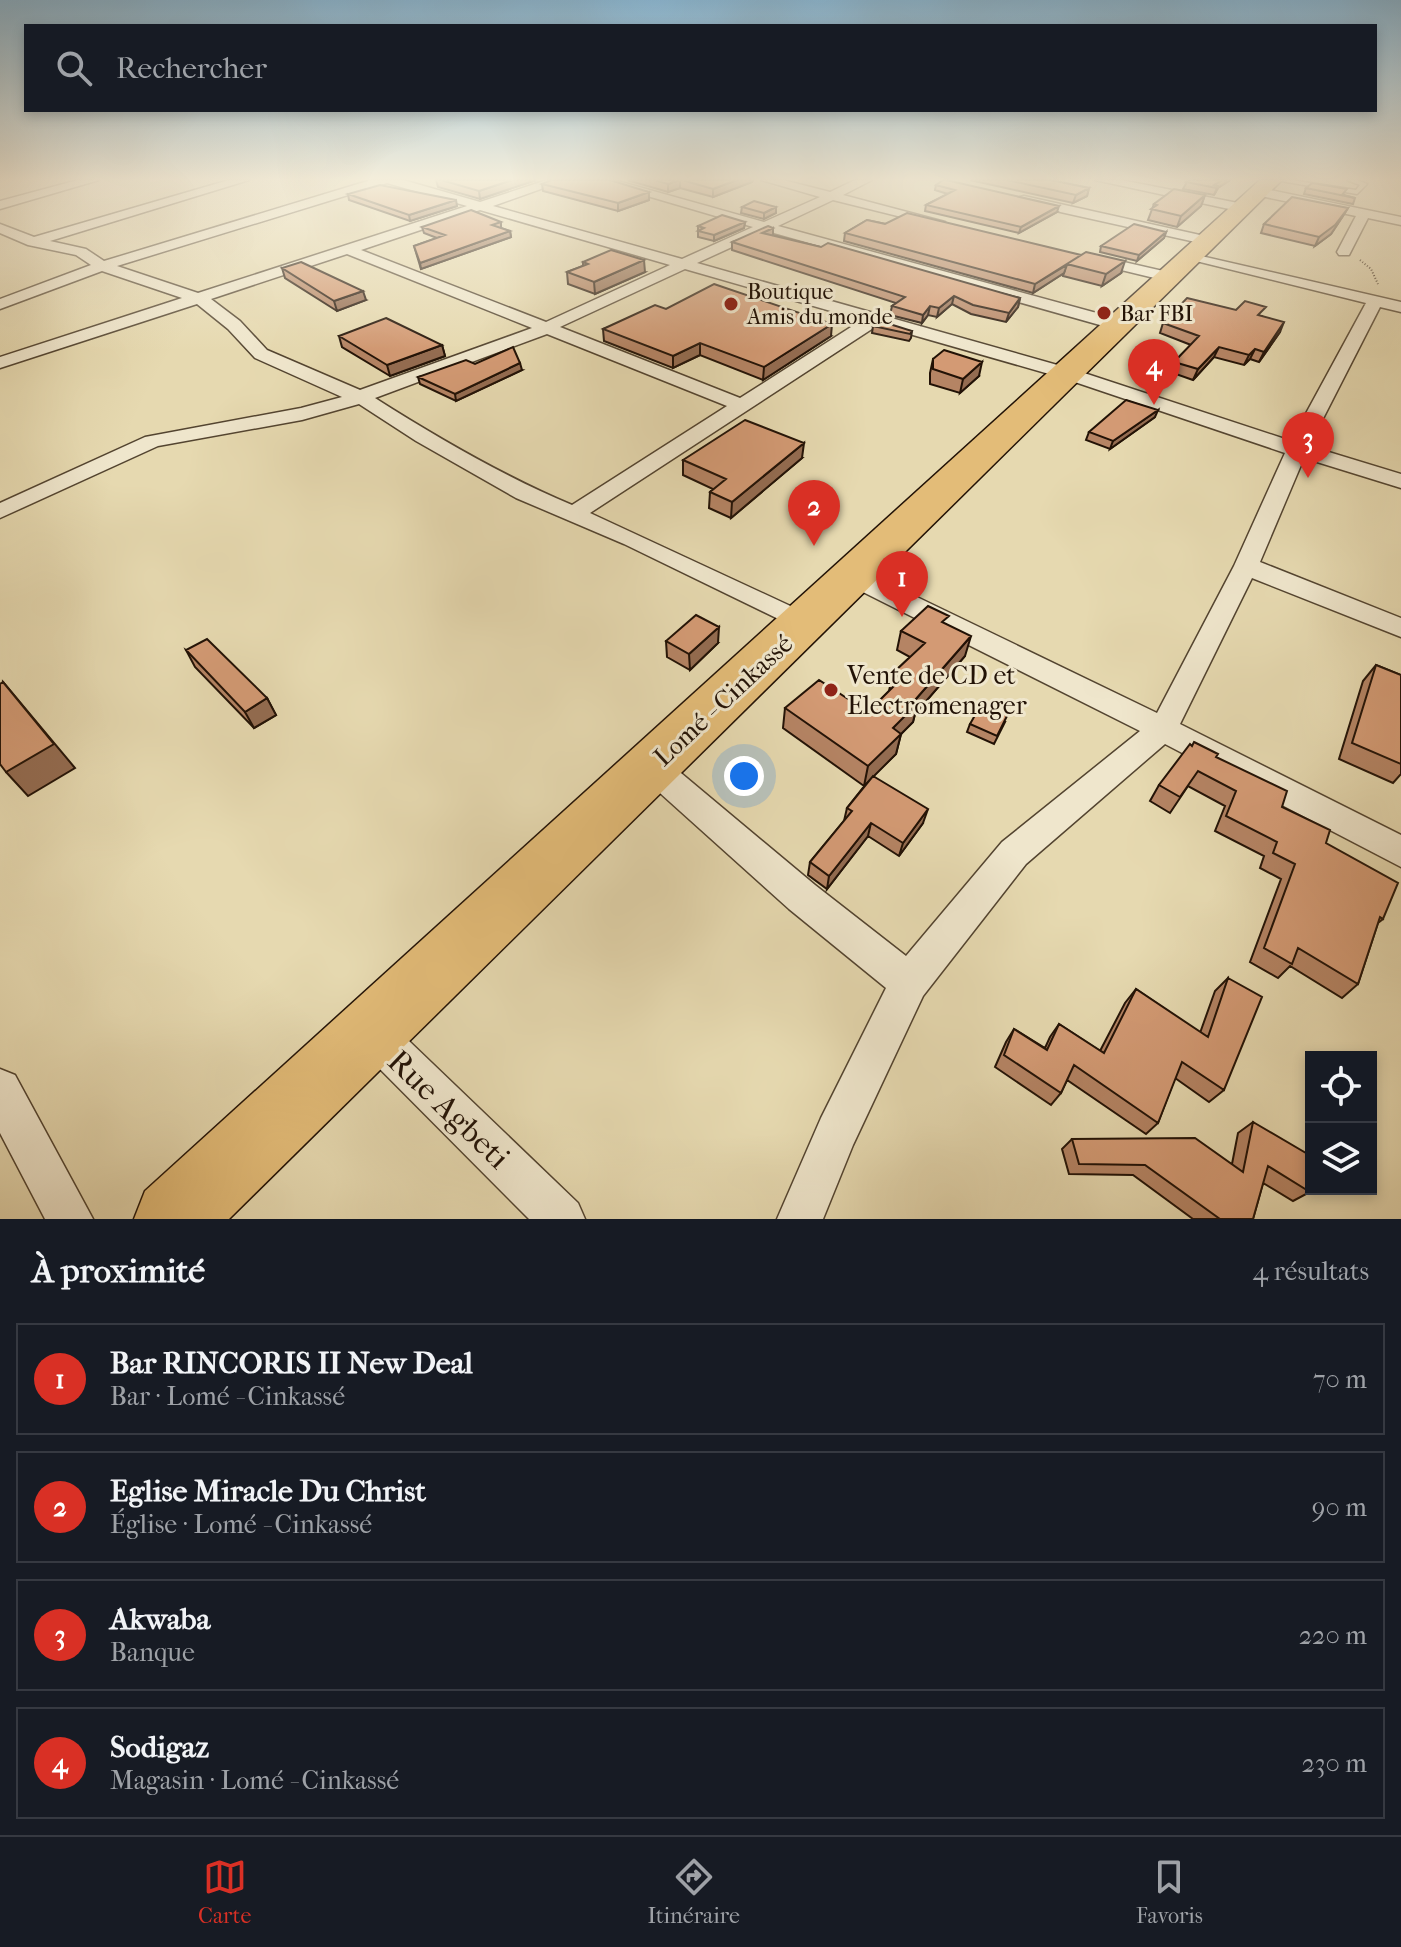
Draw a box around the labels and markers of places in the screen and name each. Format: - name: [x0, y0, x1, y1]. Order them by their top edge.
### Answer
- place label: Boutique Amis du monde: [746, 279, 893, 330]
- marker: Boutique Amis du monde: [722, 295, 740, 313]
- place label: Bar FBI: [1120, 301, 1194, 327]
- marker: Bar FBI: [1095, 304, 1113, 322]
- pin: 4: [1128, 339, 1180, 405]
- pin: 3: [1282, 412, 1334, 478]
- pin: 2: [788, 480, 840, 546]
- pin: 1: [876, 551, 928, 617]
- place label: Vente de CD et Electromenager: [846, 660, 1027, 721]
- marker: Vente de CD et Electromenager: [822, 681, 840, 699]

